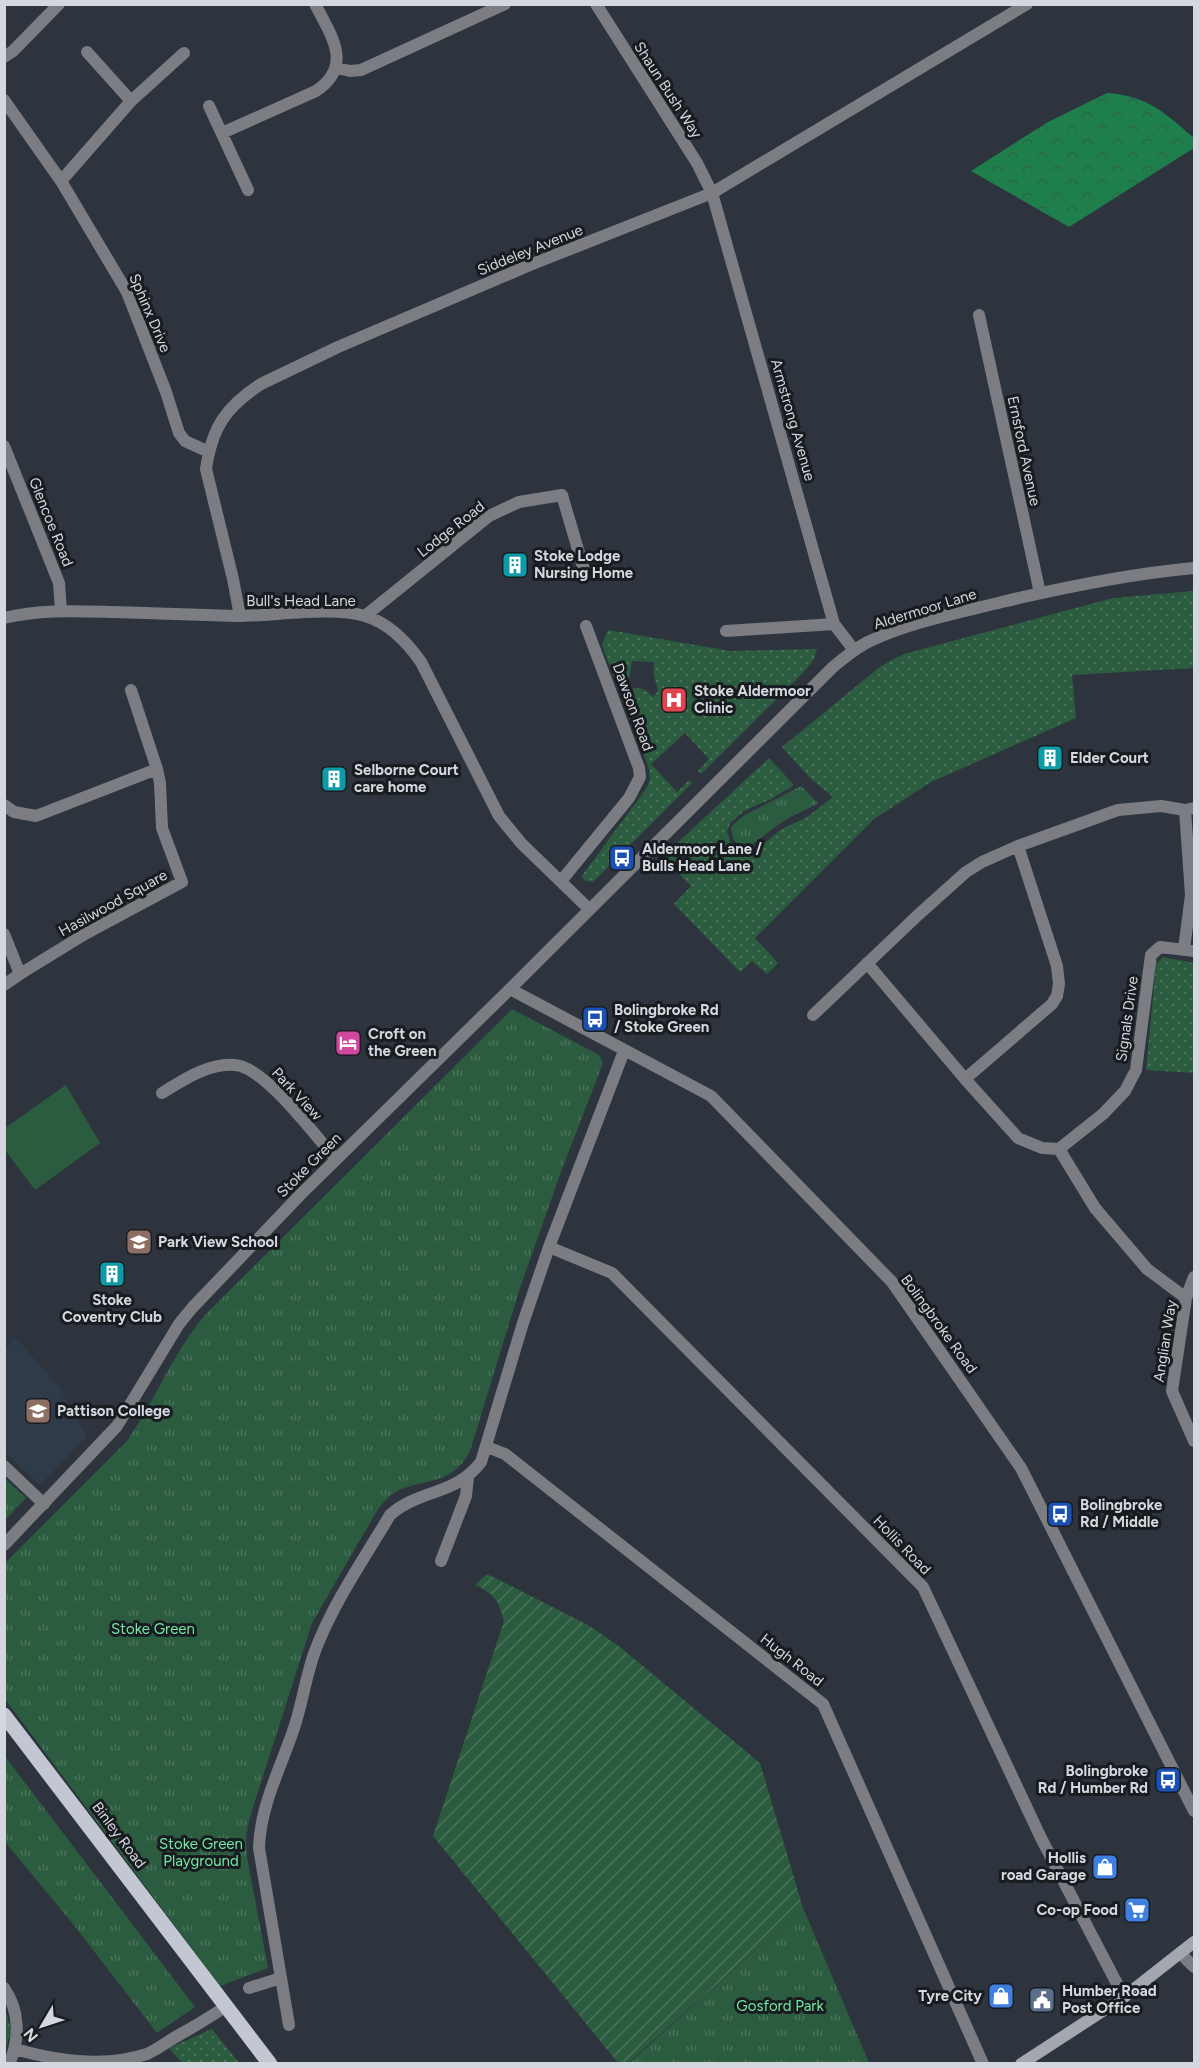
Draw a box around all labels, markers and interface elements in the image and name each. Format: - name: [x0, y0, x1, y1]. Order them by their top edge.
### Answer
- street label: Shaun Bush Way: [630, 38, 706, 142]
- street label: Siddeley Avenue: [475, 221, 585, 279]
- street label: Sphinx Drive: [125, 271, 175, 355]
- street label: Armstrong Avenue: [767, 357, 819, 483]
- street label: Ernsford Avenue: [1004, 394, 1044, 508]
- street label: Glencoe Road: [25, 475, 77, 569]
- street label: Lodge Road: [414, 497, 488, 561]
- place label: Stoke Lodge Nursing Home: [534, 547, 634, 582]
- building icon: Stoke Lodge Nursing Home: [500, 550, 530, 580]
- street label: Aldermoor Lane: [871, 585, 979, 633]
- street label: Bull's Head Lane: [246, 592, 356, 610]
- street label: Dawson Road: [609, 661, 657, 753]
- place label: Stoke Aldermoor Clinic: [694, 682, 811, 717]
- hospital icon: Stoke Aldermoor Clinic: [659, 685, 689, 715]
- building icon: Elder Court: [1035, 743, 1065, 773]
- place label: Elder Court: [1070, 749, 1149, 767]
- place label: Selborne Court care home: [354, 761, 459, 796]
- building icon: Selborne Court care home: [319, 764, 349, 794]
- place label: Aldermoor Lane / Bulls Head Lane: [642, 840, 763, 875]
- bus stop icon: Aldermoor Lane / Bulls Head Lane: [607, 843, 637, 873]
- street label: Hasilwood Square: [56, 866, 170, 940]
- street label: Signals Drive: [1112, 975, 1142, 1063]
- place label: Bolingbroke Rd / Stoke Green: [614, 1001, 719, 1036]
- bus stop icon: Bolingbroke Rd / Stoke Green: [580, 1004, 610, 1034]
- place label: Croft on the Green: [368, 1025, 436, 1060]
- hotel icon: Croft on the Green: [333, 1028, 363, 1058]
- street label: Park View: [268, 1064, 326, 1124]
- street label: Stoke Green: [273, 1129, 345, 1201]
- school or university icon: Park View School: [124, 1227, 154, 1257]
- place label: Park View School: [158, 1233, 278, 1251]
- building icon: Stoke Coventry Club: [97, 1259, 127, 1289]
- street label: Bolingbroke Road: [897, 1271, 981, 1377]
- place label: Stoke Coventry Club: [62, 1291, 162, 1326]
- street label: Anglian Way: [1150, 1298, 1180, 1383]
- school or university icon: Pattison College: [23, 1396, 53, 1426]
- place label: Pattison College: [57, 1402, 171, 1420]
- place label: Bolingbroke Rd / Middle: [1080, 1496, 1163, 1531]
- bus stop icon: Bolingbroke Rd / Middle: [1045, 1499, 1075, 1529]
- street label: Hollis Road: [869, 1512, 935, 1578]
- park label: Stoke Green: [111, 1620, 195, 1638]
- street label: Hugh Road: [757, 1630, 827, 1690]
- place label: Bolingbroke Rd / Humber Rd: [1038, 1762, 1149, 1797]
- bus stop icon: Bolingbroke Rd / Humber Rd: [1153, 1765, 1183, 1795]
- street label: Binley Road: [88, 1798, 150, 1872]
- park label: Stoke Green Playground: [159, 1835, 243, 1870]
- place label: Hollis road Garage: [1001, 1849, 1087, 1884]
- shop icon: Hollis road Garage: [1090, 1852, 1120, 1882]
- supermarket icon: Co-op Food: [1122, 1895, 1152, 1925]
- place label: Co-op Food: [1036, 1901, 1118, 1919]
- shop icon: Tyre City: [986, 1981, 1016, 2011]
- place label: Humber Road Post Office: [1062, 1982, 1157, 2017]
- public building icon: Humber Road Post Office: [1027, 1985, 1057, 2015]
- place label: Tyre City: [918, 1987, 982, 2005]
- north arrow: [12, 1996, 72, 2056]
- park label: Gosford Park: [736, 1997, 824, 2015]
- text: N: [19, 2024, 42, 2046]

